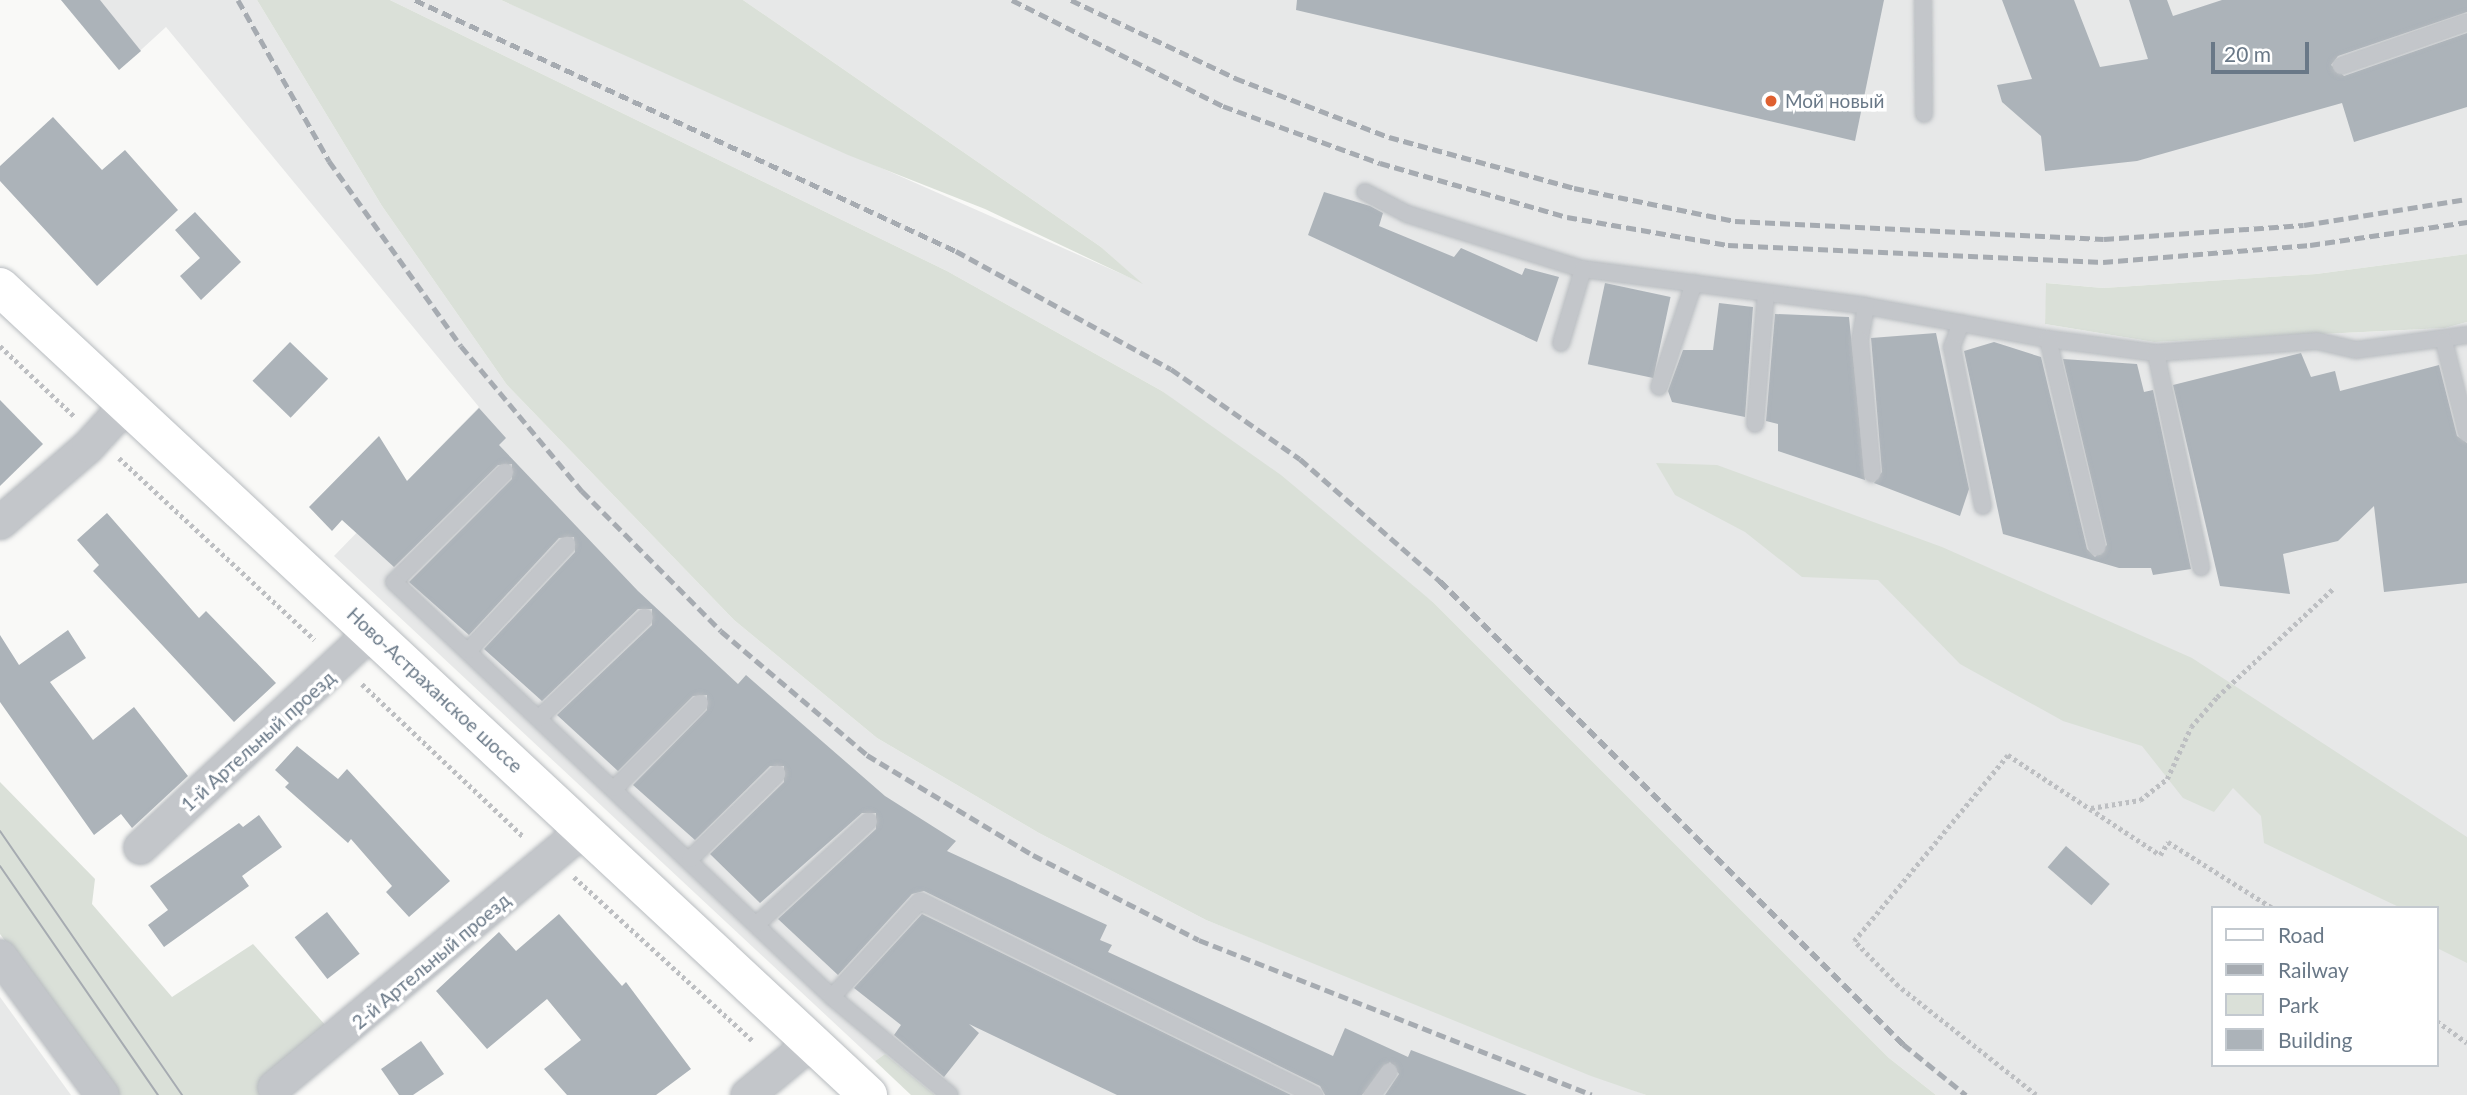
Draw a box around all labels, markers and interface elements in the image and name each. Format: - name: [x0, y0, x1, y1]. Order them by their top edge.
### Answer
- scale bar: [2215, 28, 2313, 72]
- text: 20 m: [2224, 41, 2271, 66]
- place label: Мой новый: [1785, 90, 1884, 112]
- marker: Мой новый: [1763, 93, 1779, 109]
- street label: Ново-Астраханское шоссе: [343, 603, 527, 777]
- street label: 1-й Артельный проезд: [176, 666, 340, 816]
- street label: 2-й Артельный проезд: [347, 888, 515, 1034]
- legend: [2212, 906, 2439, 1067]
- text: Road: [2278, 922, 2325, 947]
- text: Railway: [2278, 957, 2349, 982]
- text: Park: [2278, 992, 2319, 1017]
- text: Building: [2278, 1027, 2353, 1052]

